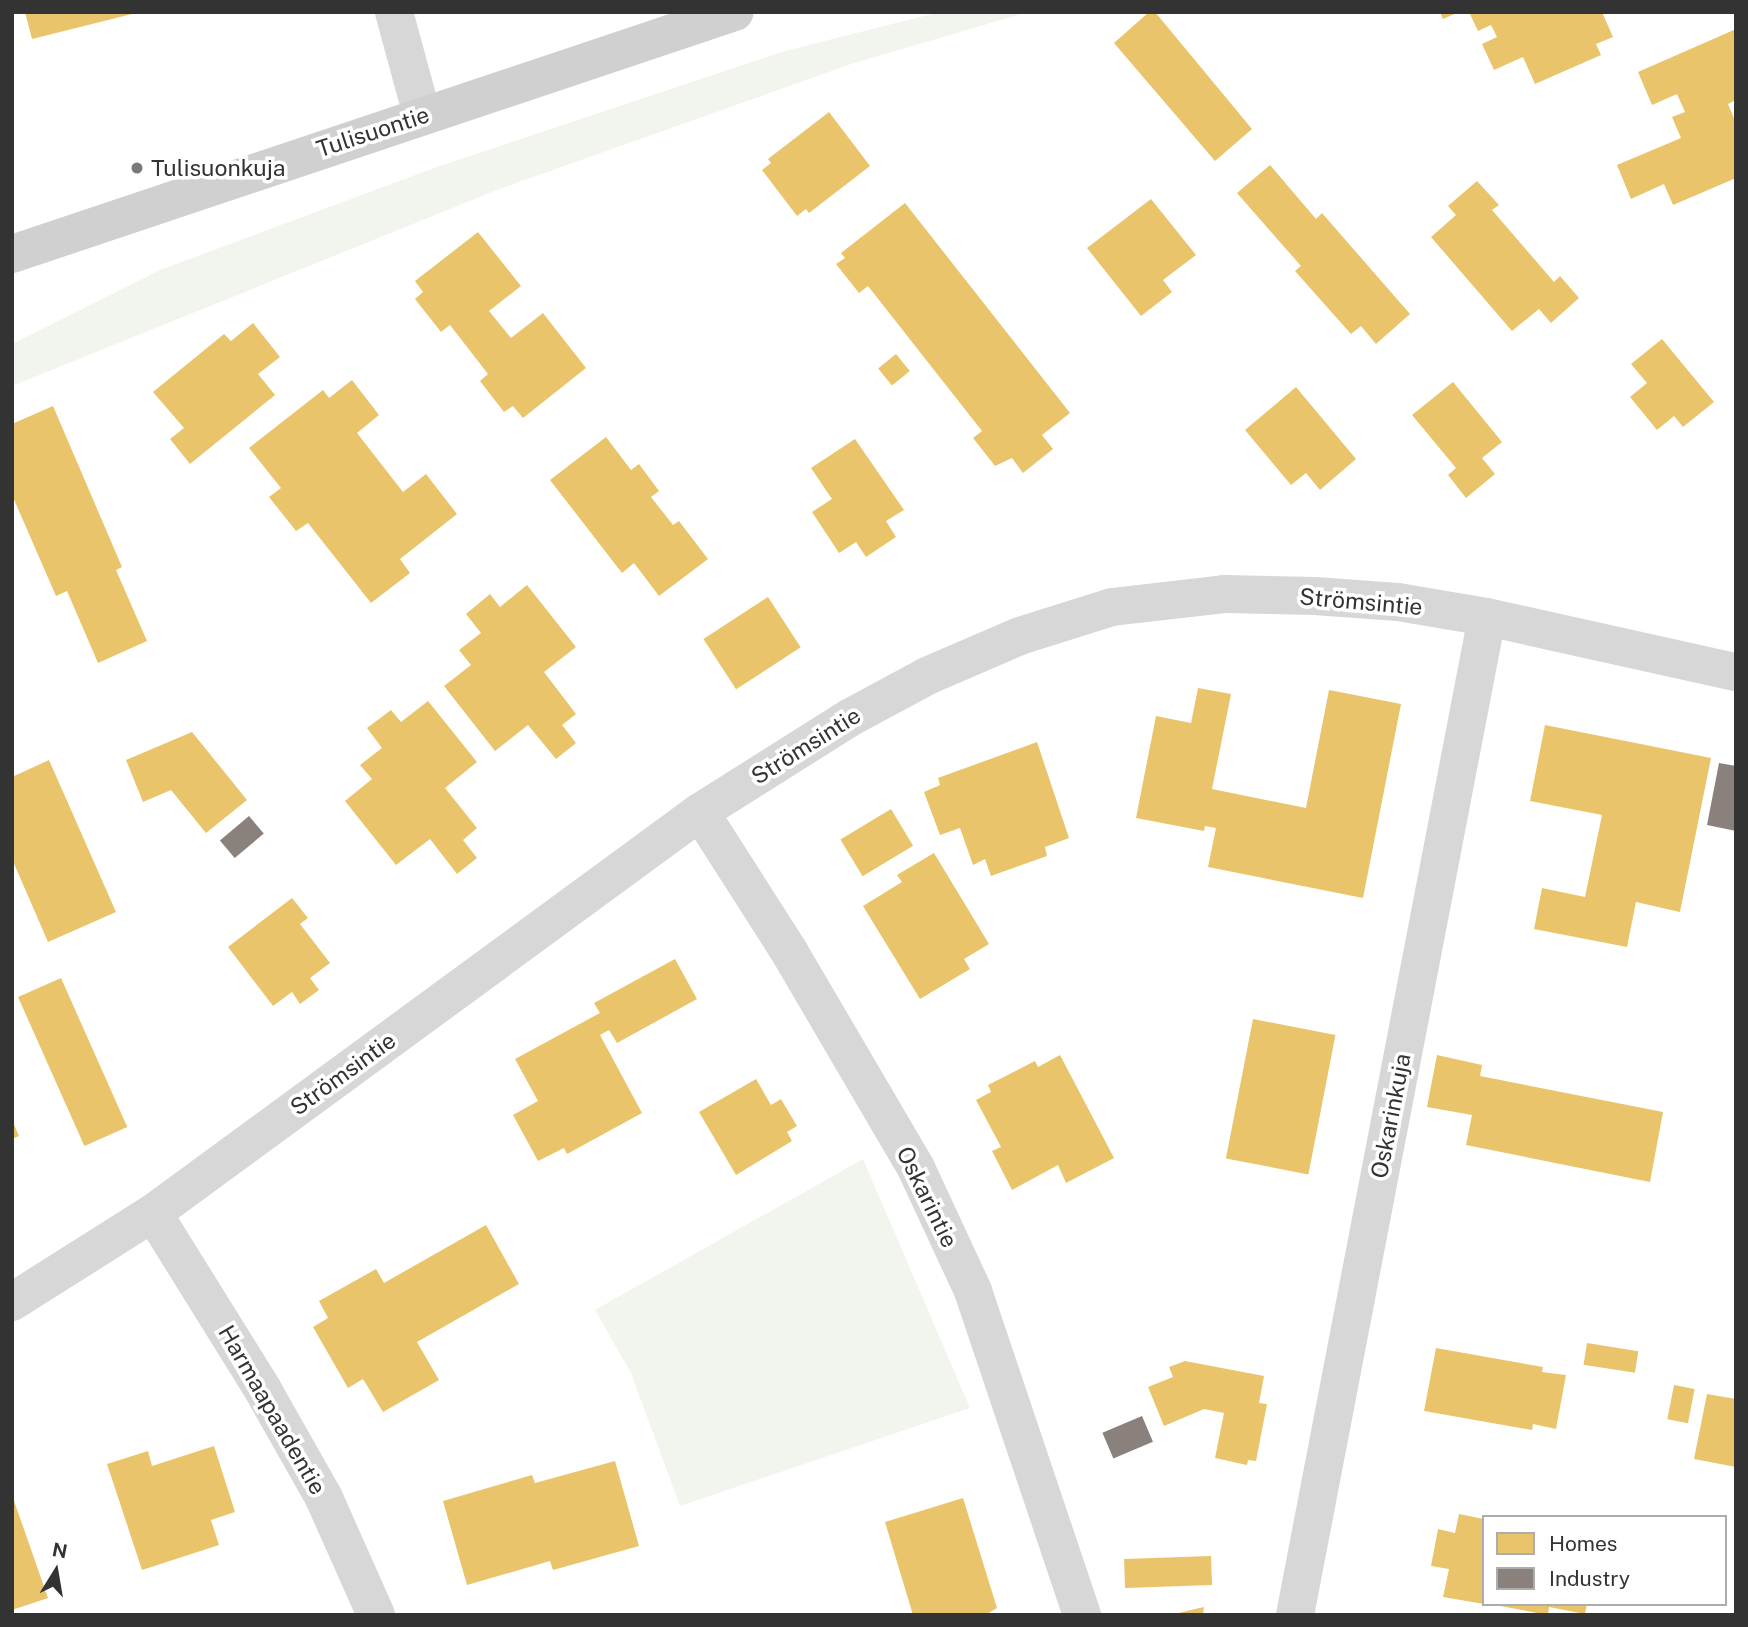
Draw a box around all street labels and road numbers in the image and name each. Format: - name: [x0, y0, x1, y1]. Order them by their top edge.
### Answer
- street label: Tulisuontie: [313, 101, 433, 163]
- street label: Strömsintie: [1298, 583, 1424, 621]
- street label: Strömsintie: [746, 702, 866, 790]
- street label: Strömsintie: [285, 1027, 401, 1121]
- street label: Oskarinkuja: [1365, 1051, 1417, 1181]
- street label: Oskarintie: [891, 1142, 963, 1252]
- street label: Harmaapaadentie: [212, 1321, 332, 1499]

